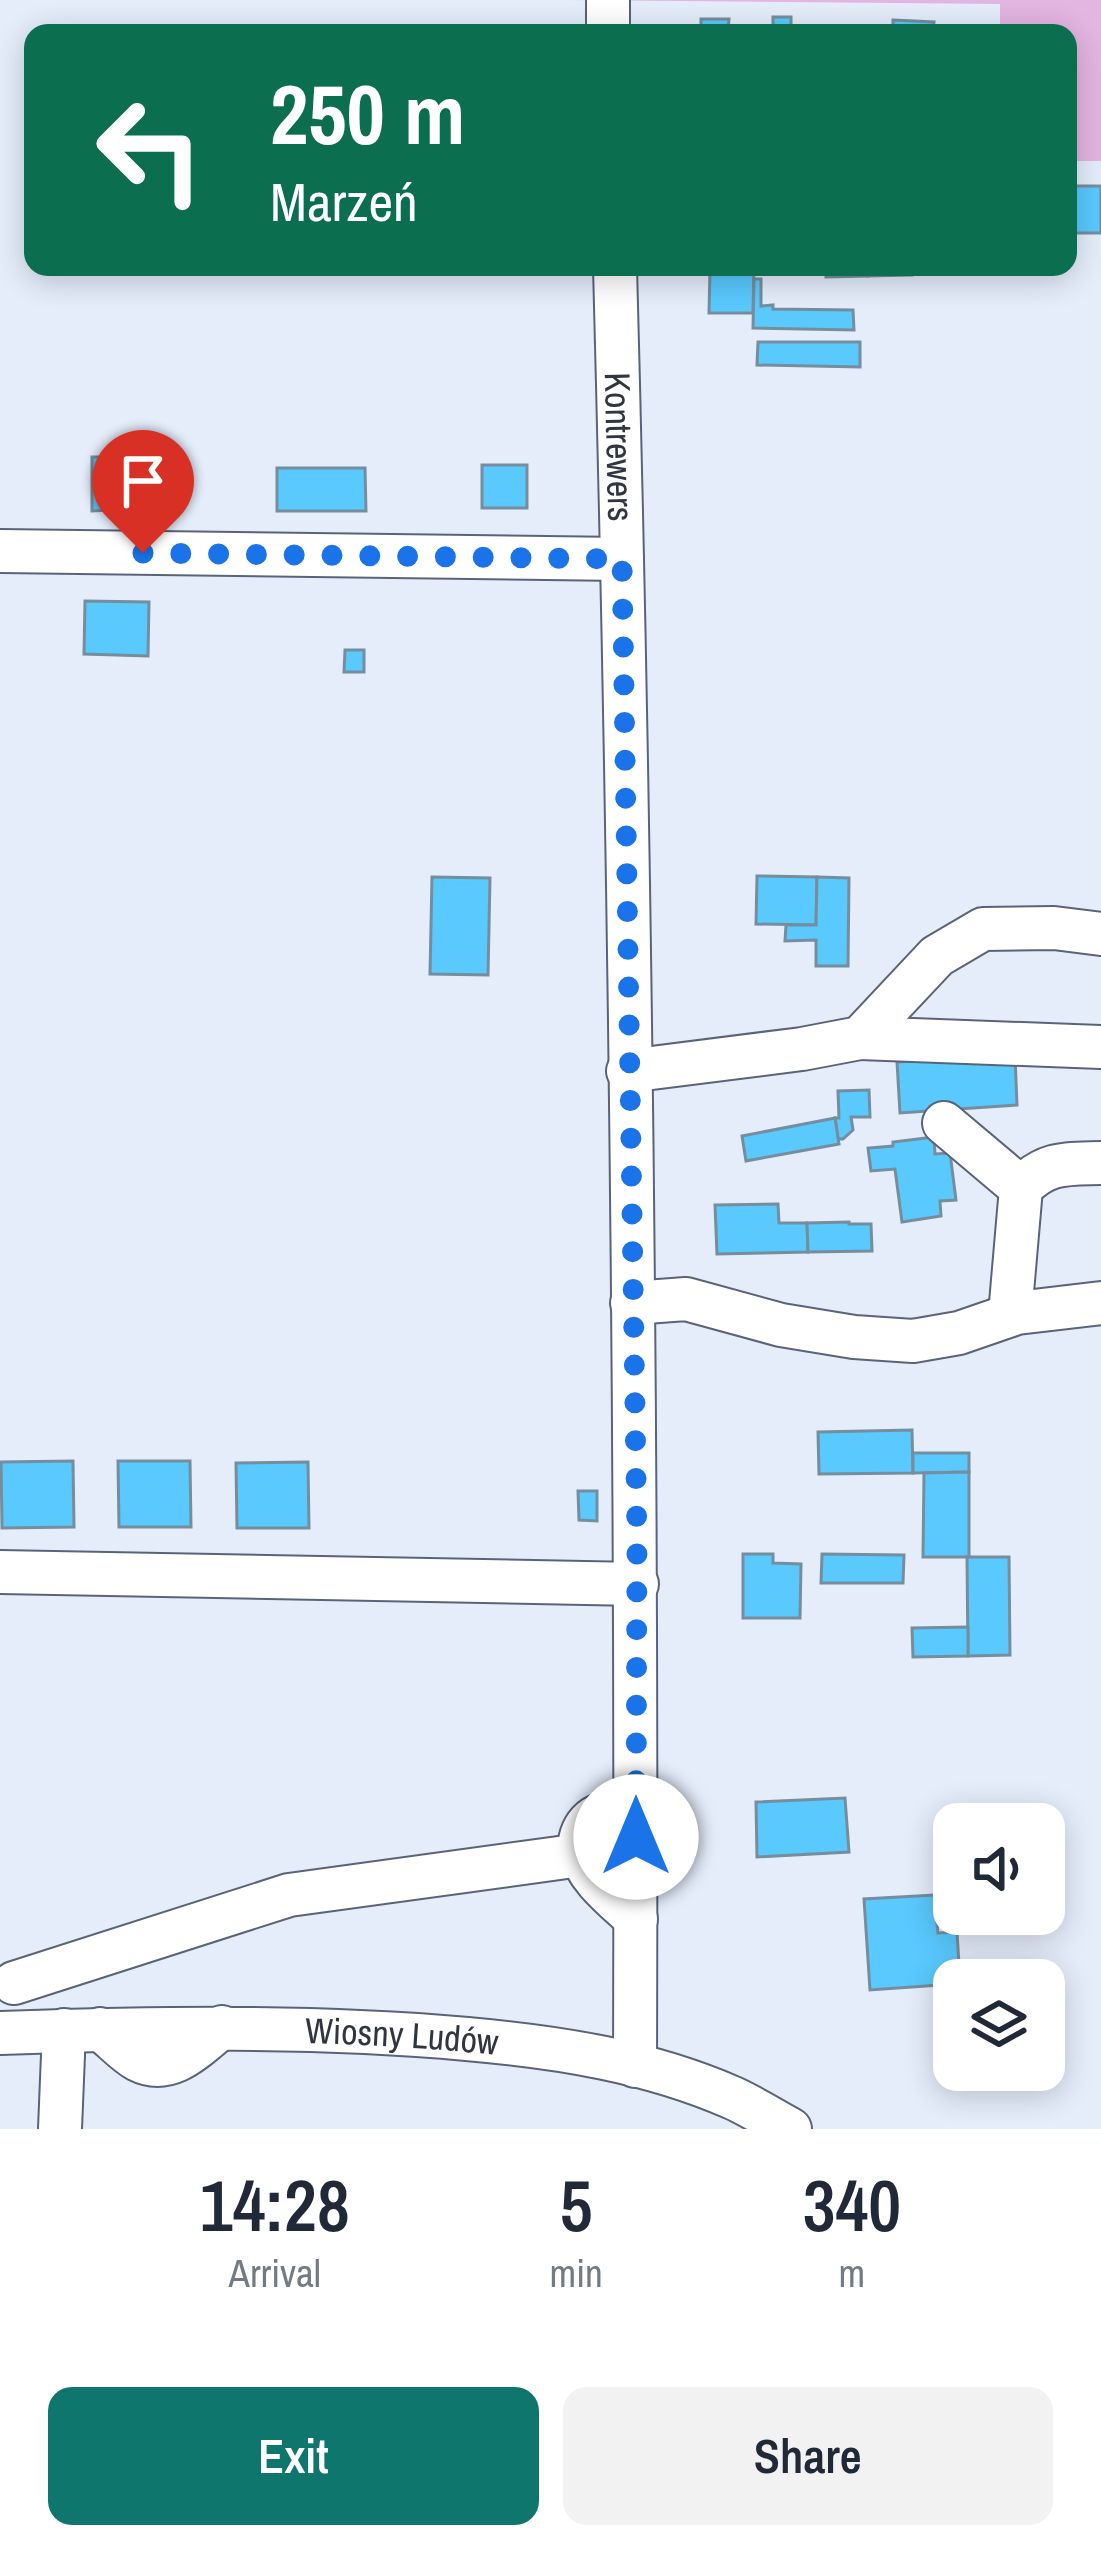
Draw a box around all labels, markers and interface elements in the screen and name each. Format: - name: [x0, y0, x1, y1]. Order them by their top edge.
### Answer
- text: 250 m: [270, 57, 465, 170]
- icon: left: [72, 72, 228, 228]
- text: Marzeń: [270, 165, 418, 238]
- street label: Kontrewers: [594, 372, 645, 522]
- pin: [92, 430, 194, 553]
- icon: arrive: [110, 448, 176, 514]
- position arrow: [573, 1774, 699, 1900]
- map controls: [933, 1803, 1065, 2091]
- button: sound: [933, 1803, 1065, 1935]
- button: layers: [933, 1959, 1065, 2091]
- street label: Wiosny Ludów: [304, 2006, 501, 2066]
- text: 14:28: [200, 2156, 350, 2253]
- text: 5: [560, 2156, 593, 2253]
- text: 340: [803, 2156, 901, 2253]
- text: Arrival: [229, 2247, 321, 2299]
- text: min: [550, 2247, 603, 2299]
- text: m: [839, 2247, 865, 2299]
- button: Exit: [48, 2387, 539, 2525]
- button: Share: [563, 2387, 1053, 2525]

